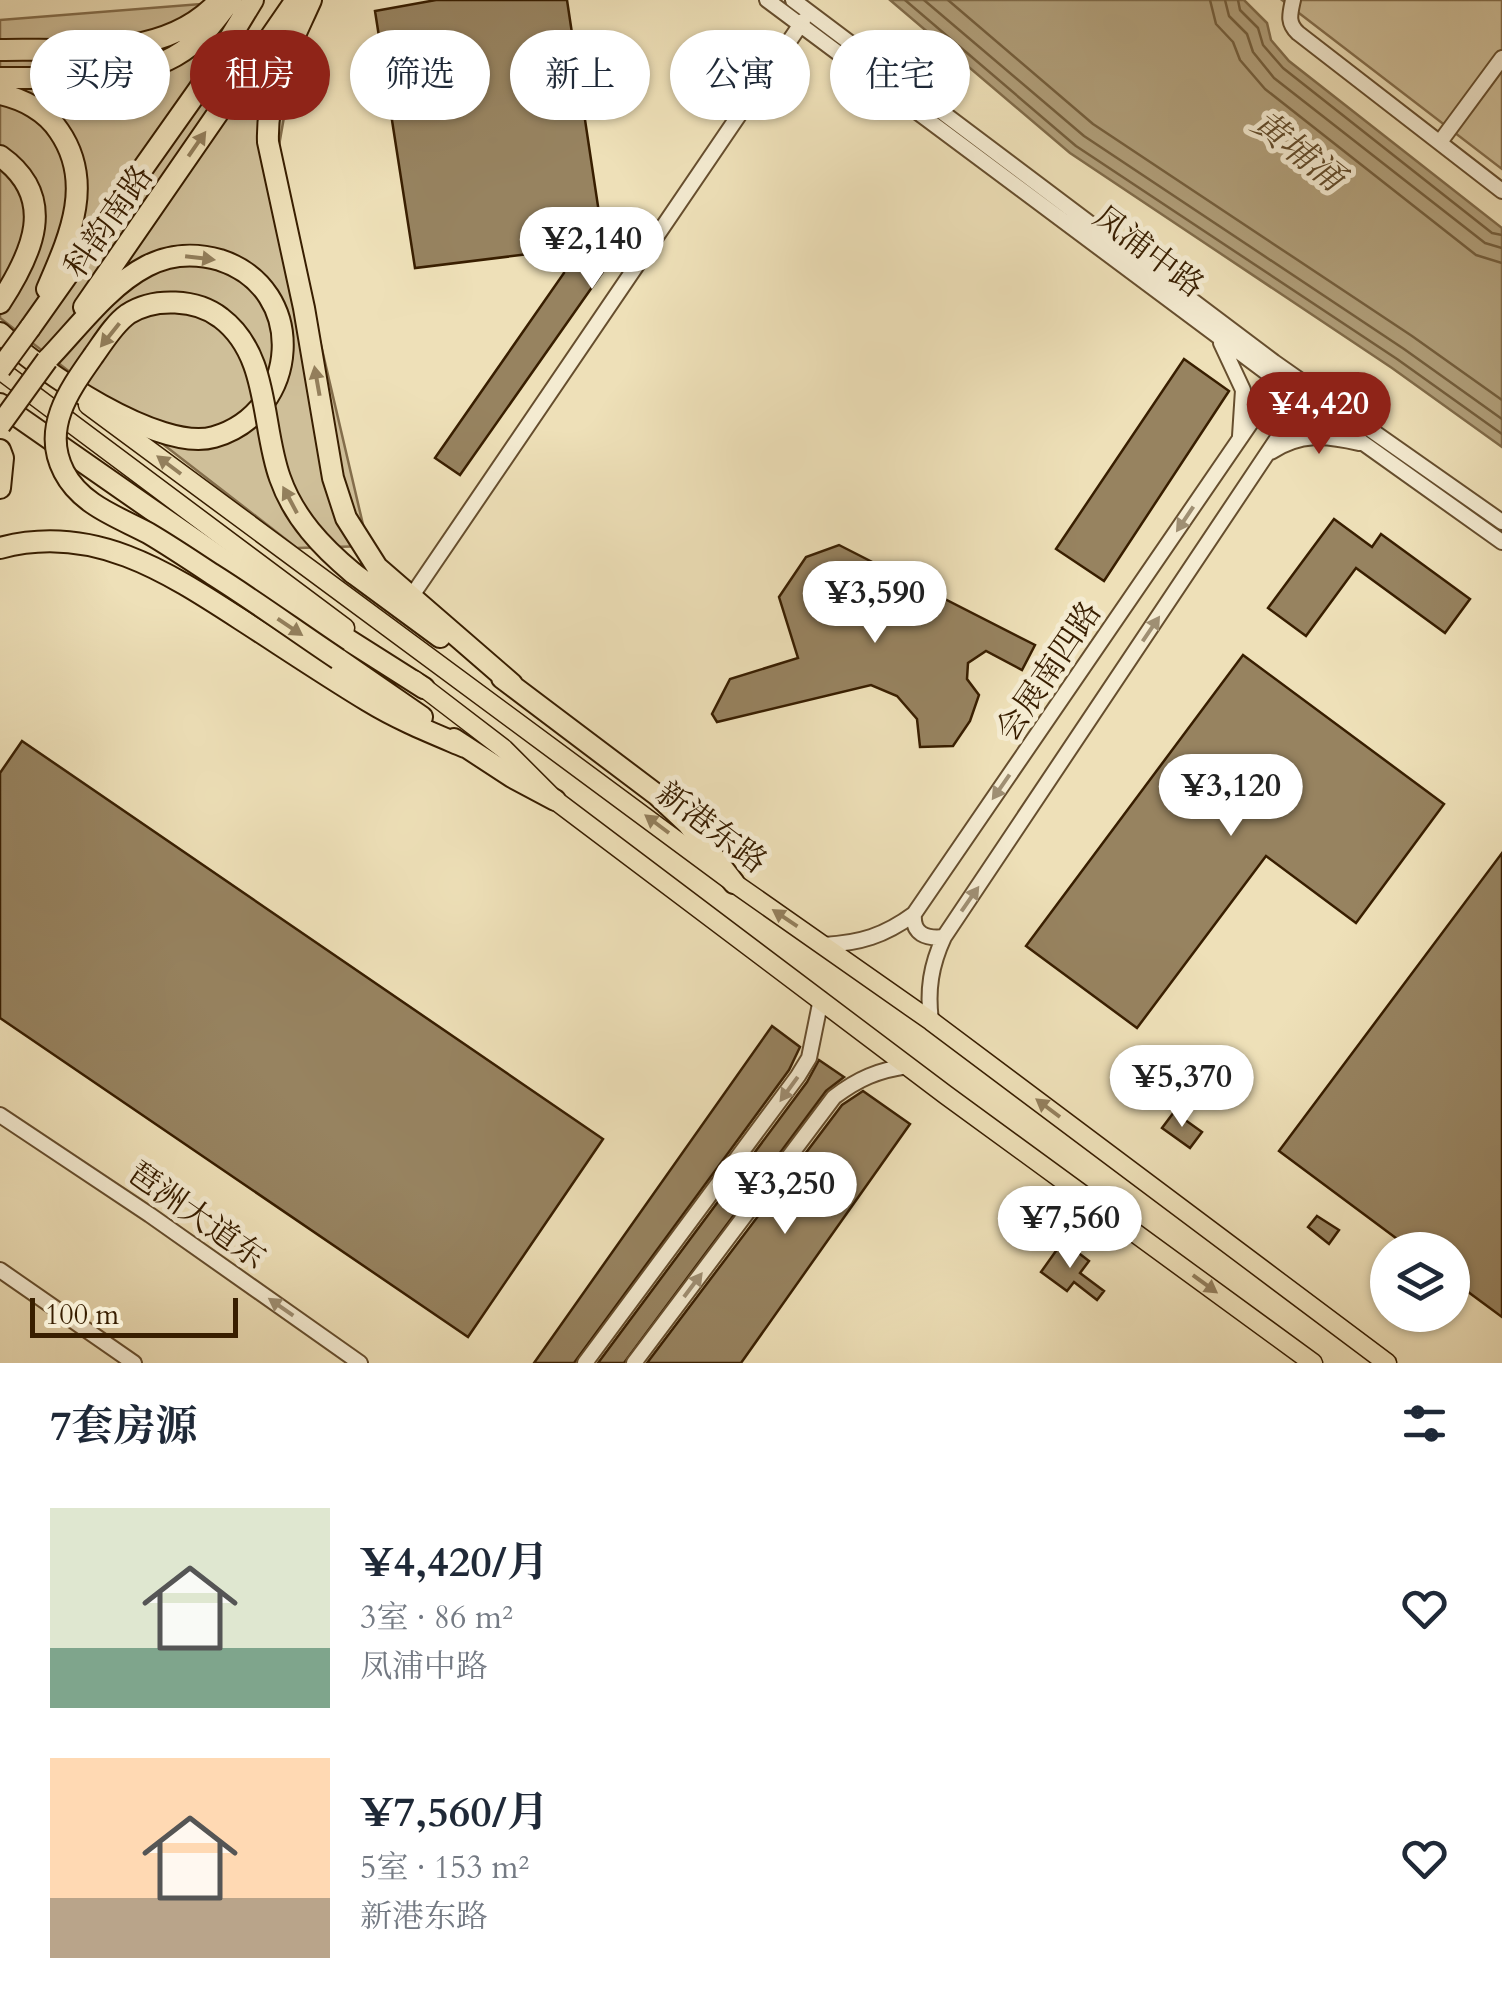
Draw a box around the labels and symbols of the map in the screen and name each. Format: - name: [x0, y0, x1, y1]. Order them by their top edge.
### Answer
- water label: 黄埔涌: [1241, 100, 1357, 204]
- one-way arrow: [187, 131, 206, 158]
- street label: 科韵南路: [54, 157, 164, 287]
- street label: 凤浦中路: [1084, 196, 1213, 308]
- pin: ¥2,140: [511, 207, 673, 292]
- one-way arrow: [185, 250, 217, 266]
- one-way arrow: [99, 322, 121, 347]
- one-way arrow: [309, 365, 324, 397]
- pin: ¥4,420: [1238, 372, 1400, 457]
- one-way arrow: [156, 456, 182, 476]
- one-way arrow: [282, 485, 299, 514]
- one-way arrow: [1176, 505, 1195, 532]
- pin: ¥3,590: [794, 561, 956, 646]
- street label: 会展南四路: [986, 593, 1112, 750]
- one-way arrow: [1141, 615, 1160, 643]
- one-way arrow: [276, 617, 303, 636]
- pin: ¥3,120: [1150, 754, 1312, 839]
- street label: 新港东路: [647, 772, 776, 884]
- one-way arrow: [992, 774, 1011, 801]
- one-way arrow: [644, 814, 670, 834]
- one-way arrow: [960, 885, 979, 912]
- one-way arrow: [771, 909, 798, 928]
- pin: ¥5,370: [1101, 1045, 1263, 1130]
- one-way arrow: [780, 1076, 799, 1102]
- one-way arrow: [1035, 1099, 1061, 1119]
- street label: 琶洲大道东: [118, 1152, 275, 1280]
- pin: ¥3,250: [704, 1152, 866, 1237]
- pin: ¥7,560: [989, 1186, 1151, 1271]
- one-way arrow: [682, 1272, 702, 1298]
- one-way arrow: [1192, 1274, 1218, 1293]
- scale bar: [30, 1293, 238, 1338]
- one-way arrow: [267, 1298, 294, 1317]

